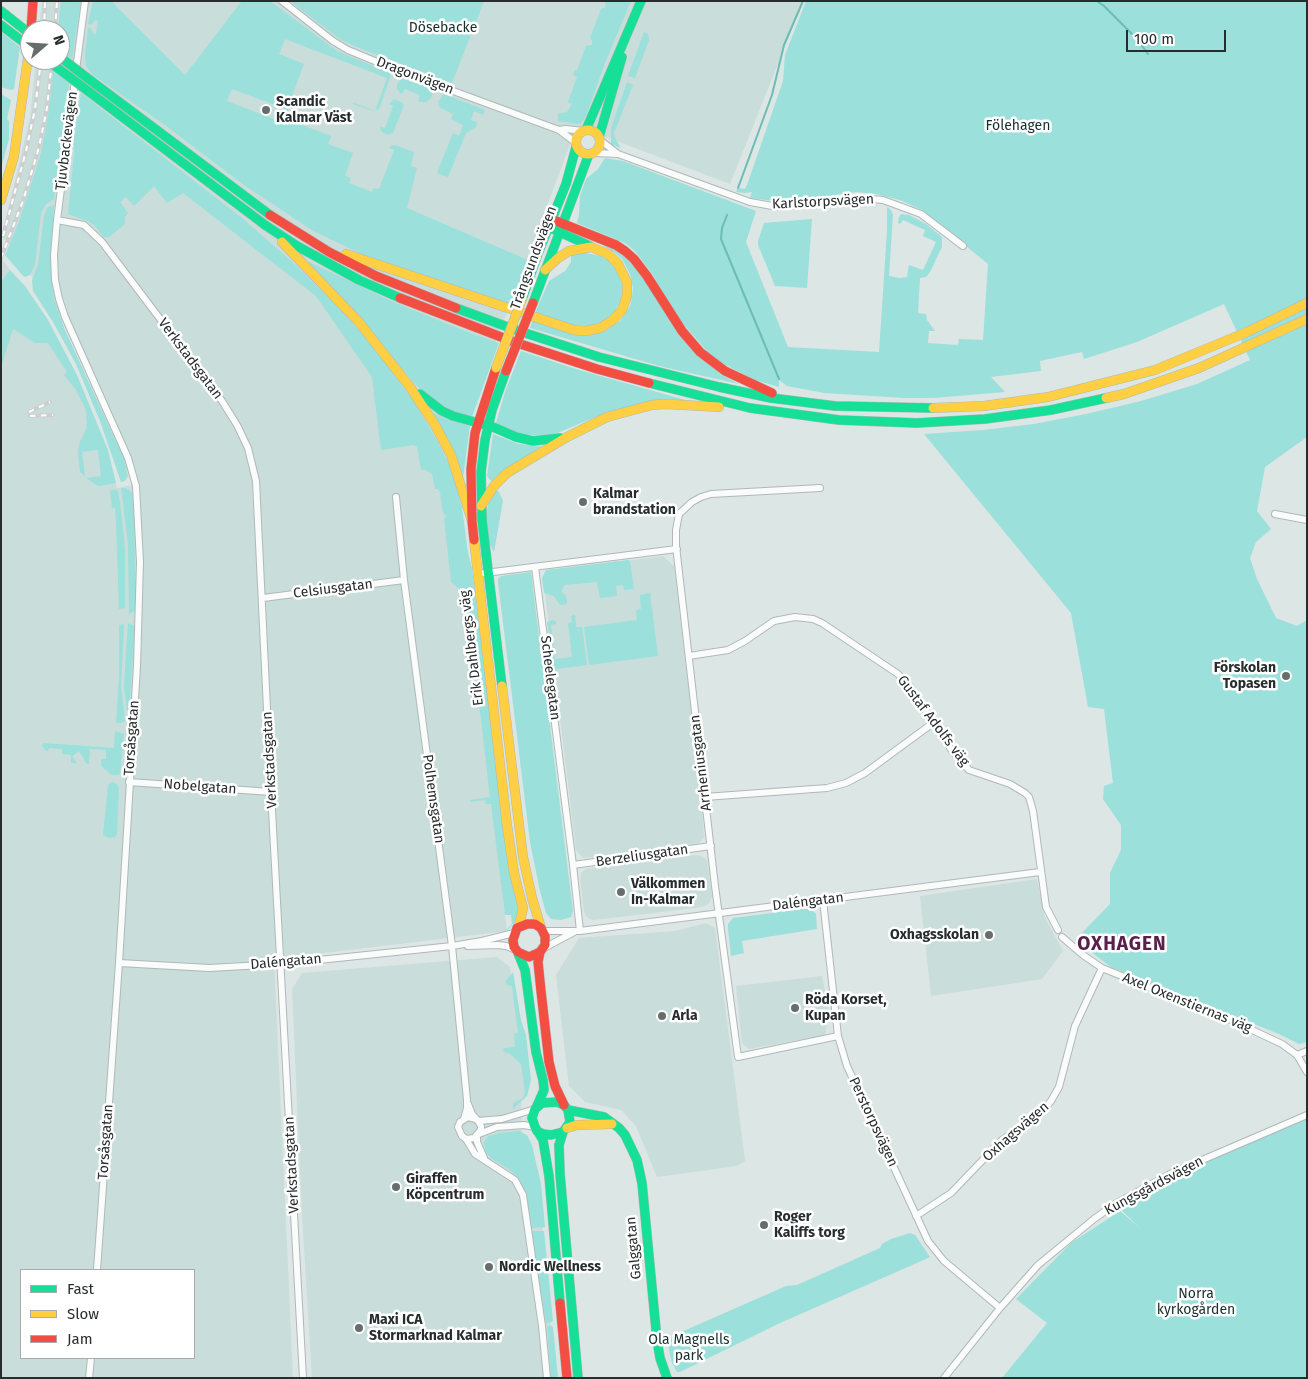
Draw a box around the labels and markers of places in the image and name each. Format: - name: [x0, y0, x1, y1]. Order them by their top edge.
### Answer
- place label: Scandic Kalmar Väst: [276, 94, 352, 126]
- marker: Scandic Kalmar Väst: [260, 104, 272, 116]
- place label: Kalmar brandstation: [593, 486, 676, 518]
- marker: Kalmar brandstation: [577, 496, 589, 508]
- place label: Förskolan Topasen: [1214, 660, 1276, 692]
- marker: Förskolan Topasen: [1280, 670, 1292, 682]
- place label: Välkommen In-Kalmar: [631, 876, 705, 909]
- marker: Välkommen In-Kalmar: [615, 886, 627, 898]
- place label: Oxhagsskolan: [890, 927, 979, 943]
- marker: Oxhagsskolan: [983, 929, 995, 941]
- place label: Röda Korset, Kupan: [805, 992, 887, 1024]
- marker: Röda Korset, Kupan: [789, 1002, 801, 1014]
- place label: Arla: [672, 1008, 698, 1024]
- marker: Arla: [656, 1010, 668, 1022]
- place label: Giraffen Köpcentrum: [406, 1171, 484, 1204]
- marker: Giraffen Köpcentrum: [390, 1181, 402, 1193]
- place label: Roger Kaliffs torg: [774, 1209, 845, 1242]
- marker: Roger Kaliffs torg: [758, 1219, 770, 1231]
- place label: Nordic Wellness: [499, 1259, 601, 1275]
- marker: Nordic Wellness: [483, 1261, 495, 1273]
- place label: Maxi ICA Stormarknad Kalmar: [369, 1312, 502, 1344]
- marker: Maxi ICA Stormarknad Kalmar: [353, 1322, 365, 1334]

